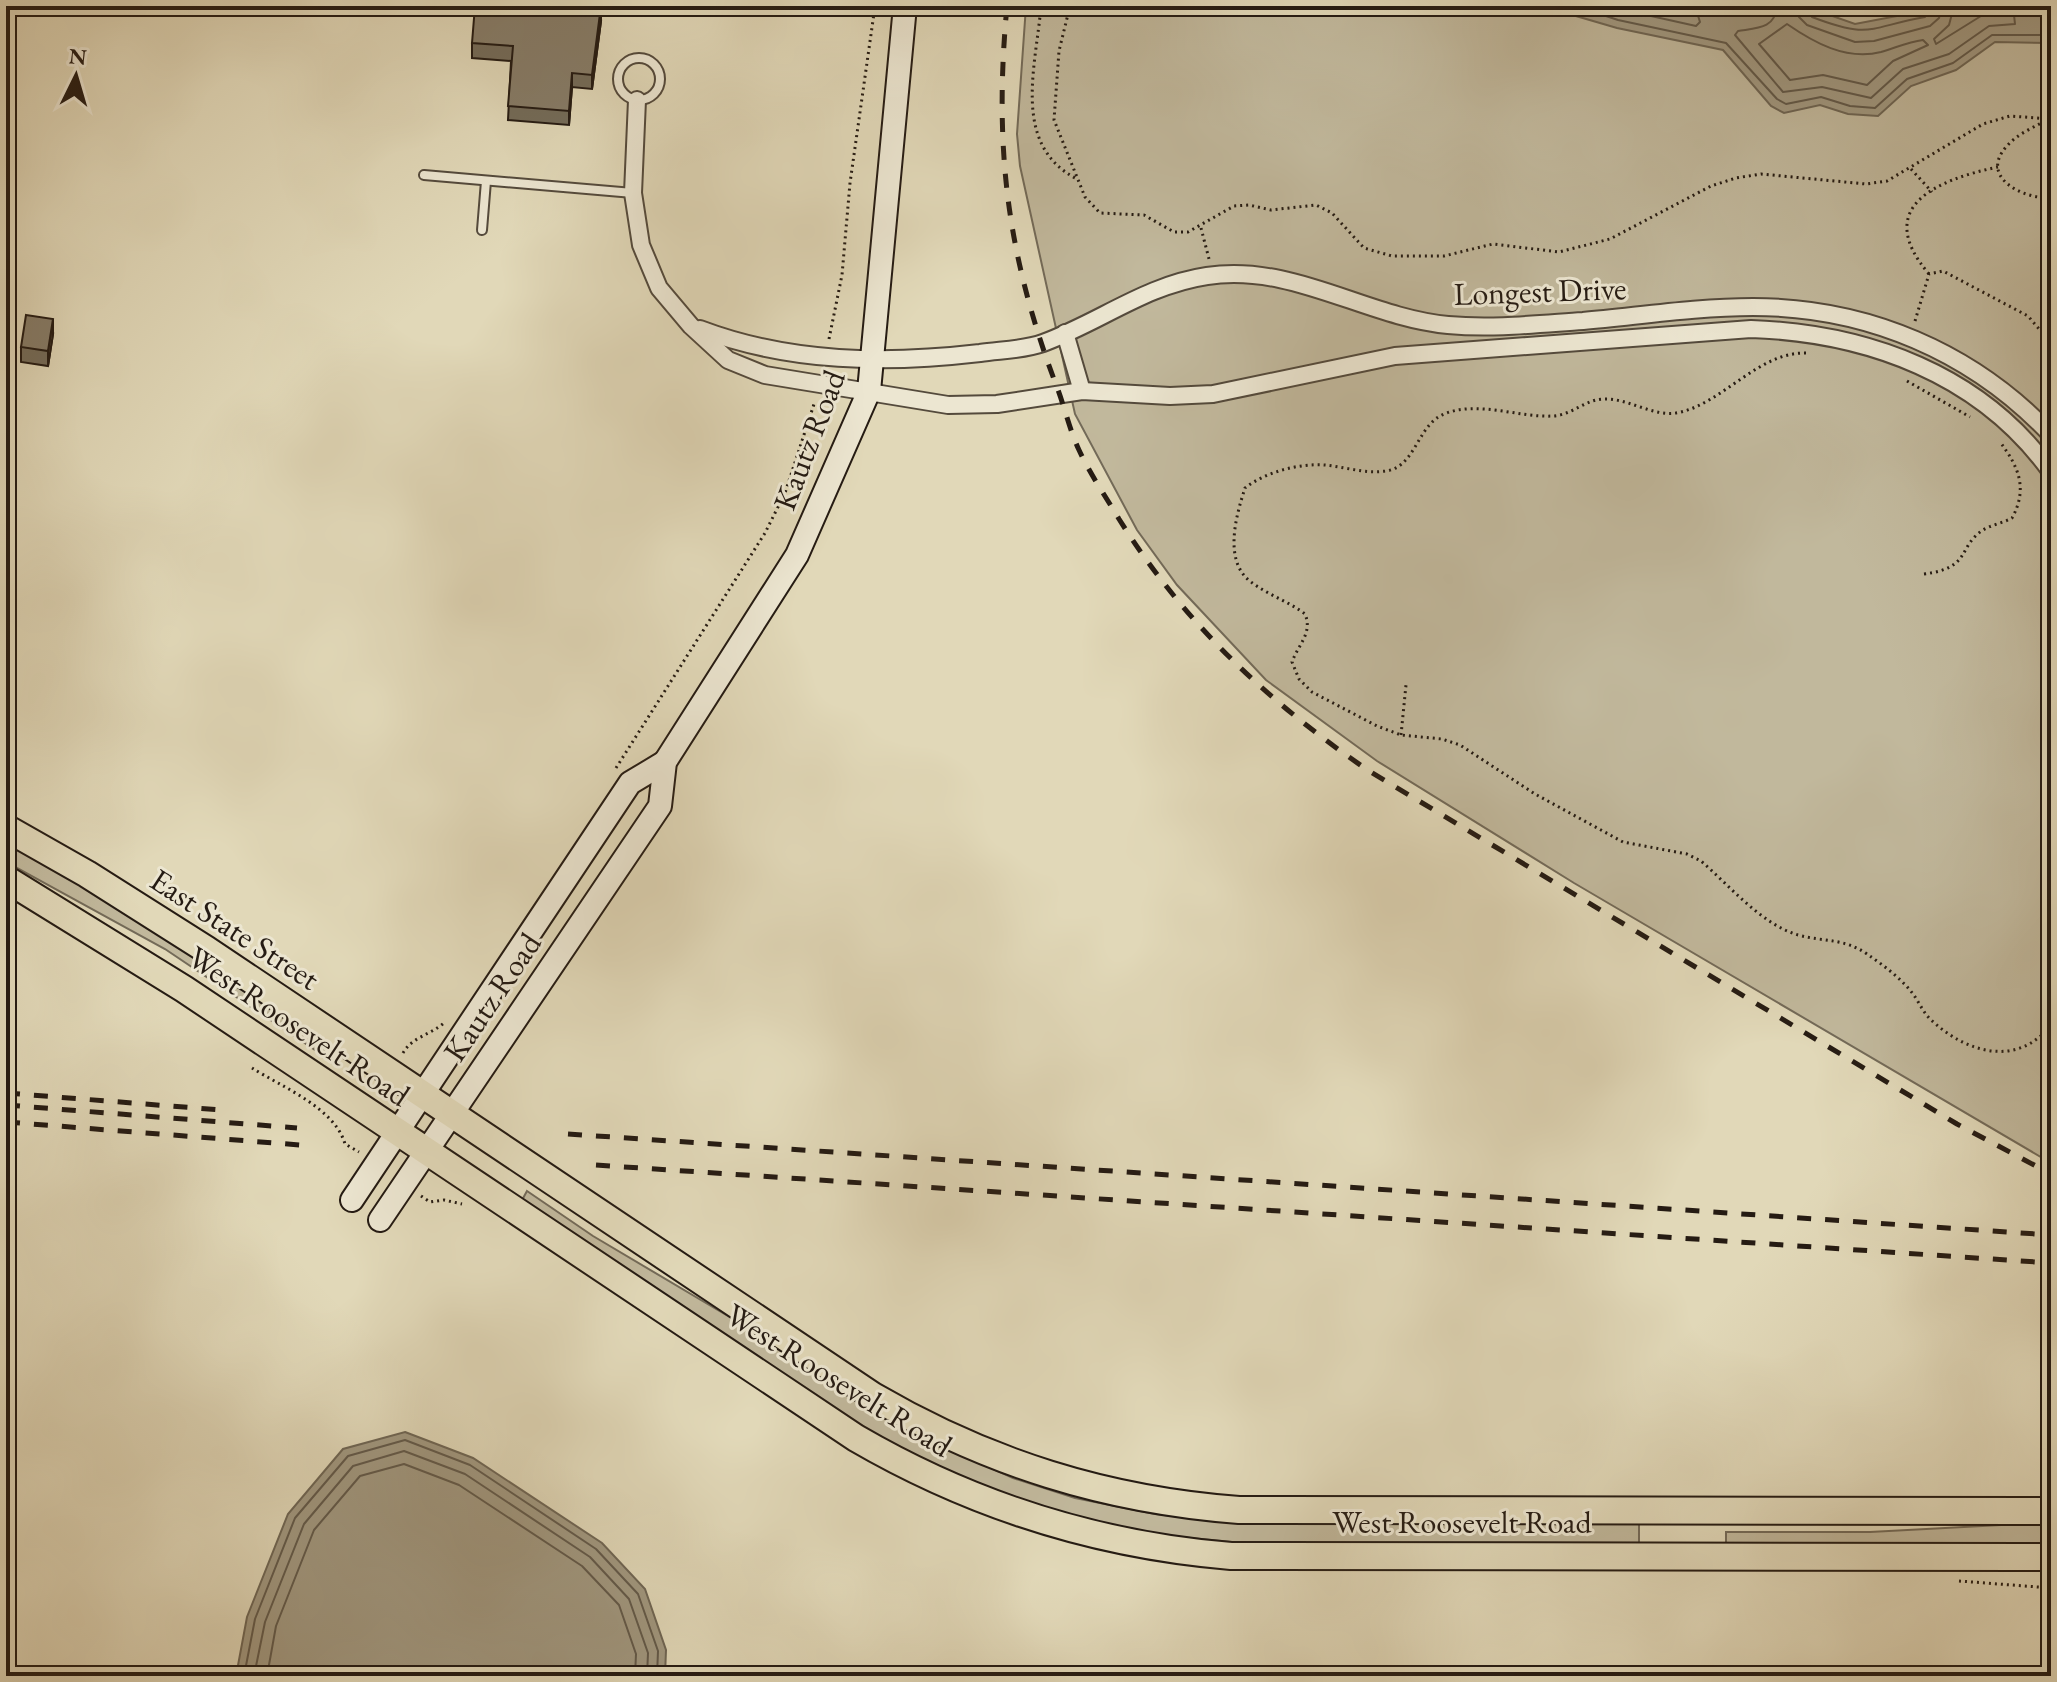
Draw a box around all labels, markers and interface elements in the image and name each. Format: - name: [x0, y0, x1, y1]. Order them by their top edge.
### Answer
- north arrow: [36, 36, 116, 116]
- text: N: [68, 41, 88, 72]
- street label: Longest Drive: [1453, 267, 1627, 315]
- street label: Kautz Road: [763, 363, 855, 516]
- street label: East State Street: [142, 859, 328, 999]
- street label: Kautz Road: [434, 924, 551, 1070]
- street label: West Roosevelt Road: [180, 936, 419, 1116]
- street label: West Roosevelt Road: [718, 1293, 961, 1467]
- street label: West Roosevelt Road: [1332, 1501, 1593, 1543]

